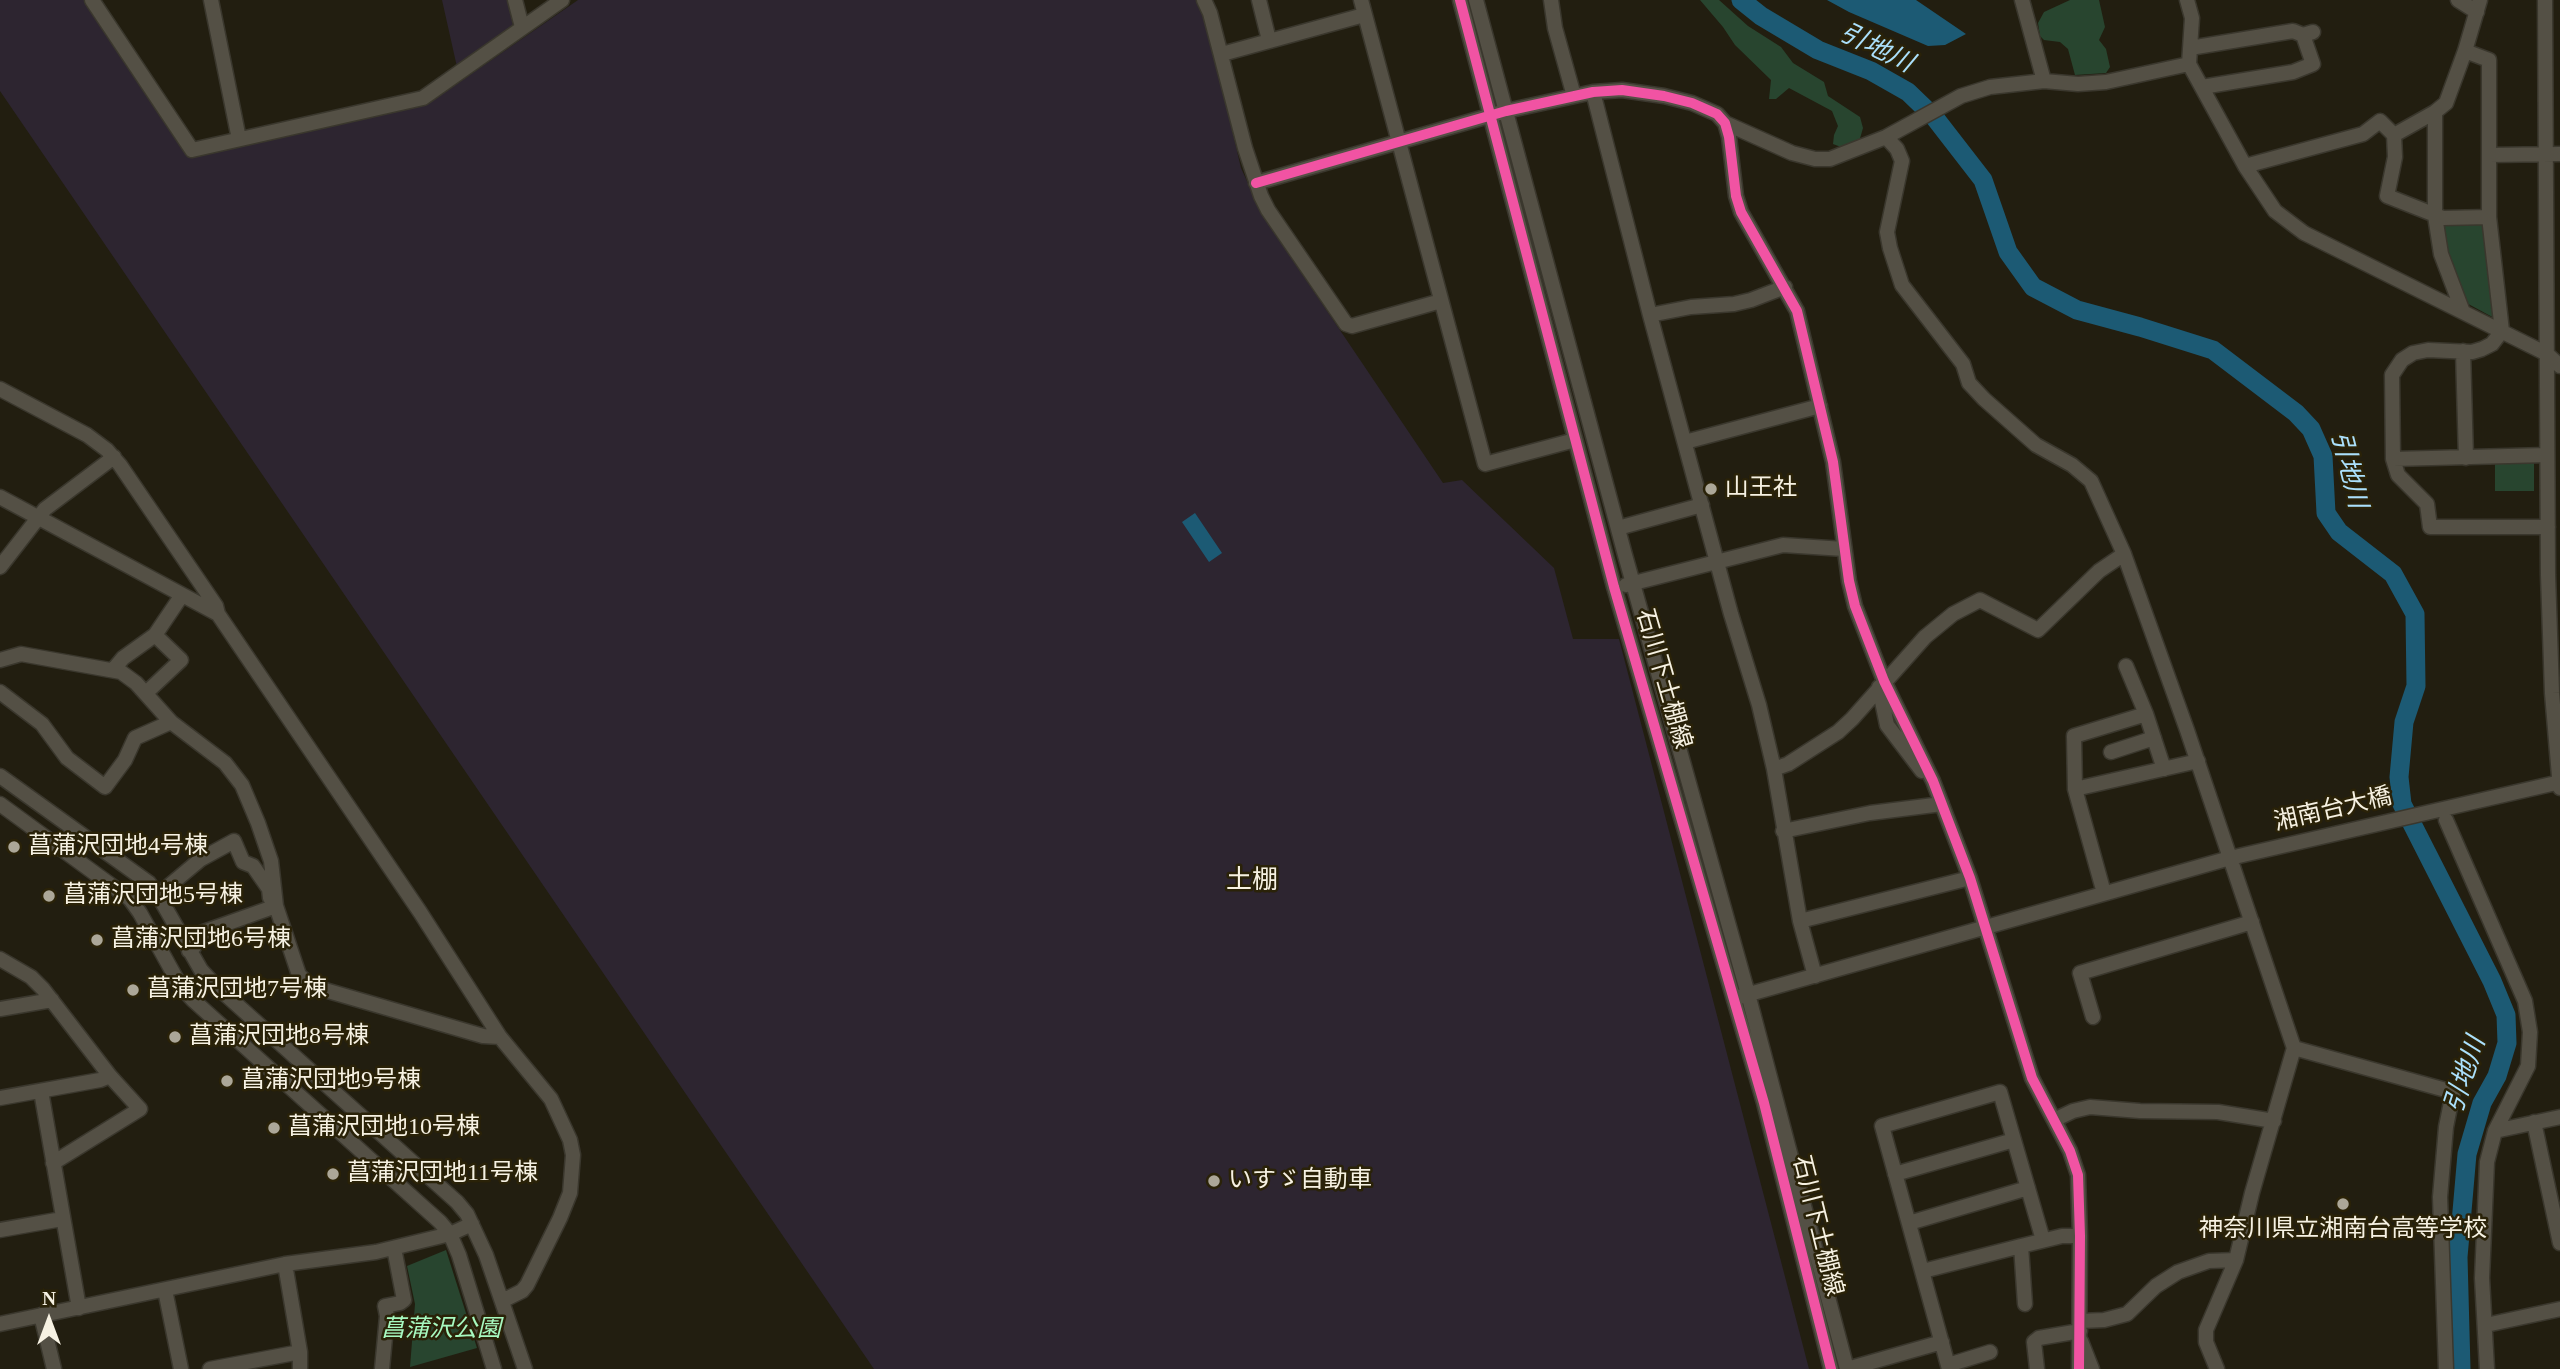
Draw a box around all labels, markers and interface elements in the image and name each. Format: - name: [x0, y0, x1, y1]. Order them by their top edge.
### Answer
- water label: 引地川: [1834, 18, 1918, 80]
- water label: 引地川: [2323, 428, 2373, 512]
- place label: 山王社: [1725, 475, 1797, 503]
- marker: 山王社: [1703, 481, 1719, 497]
- street label: 石川下土棚線: [1629, 606, 1697, 752]
- street label: 湘南台大橋: [2271, 782, 2395, 838]
- place label: 菖蒲沢団地4号棟: [28, 833, 208, 861]
- marker: 菖蒲沢団地4号棟: [6, 839, 22, 855]
- district label: 土棚: [1226, 865, 1278, 897]
- place label: 菖蒲沢団地5号棟: [63, 882, 243, 910]
- marker: 菖蒲沢団地5号棟: [41, 888, 57, 904]
- place label: 菖蒲沢団地6号棟: [111, 926, 291, 954]
- marker: 菖蒲沢団地6号棟: [89, 932, 105, 948]
- place label: 菖蒲沢団地7号棟: [147, 976, 327, 1004]
- marker: 菖蒲沢団地7号棟: [125, 982, 141, 998]
- place label: 菖蒲沢団地8号棟: [189, 1023, 369, 1051]
- marker: 菖蒲沢団地8号棟: [167, 1029, 183, 1045]
- water label: 引地川: [2439, 1033, 2493, 1117]
- place label: 菖蒲沢団地9号棟: [241, 1067, 421, 1095]
- marker: 菖蒲沢団地9号棟: [219, 1073, 235, 1089]
- place label: 菖蒲沢団地10号棟: [288, 1114, 480, 1142]
- marker: 菖蒲沢団地10号棟: [266, 1120, 282, 1136]
- street label: 石川下土棚線: [1786, 1153, 1848, 1299]
- place label: 菖蒲沢団地11号棟: [347, 1160, 538, 1188]
- marker: 菖蒲沢団地11号棟: [325, 1166, 341, 1182]
- place label: いすゞ自動車: [1228, 1167, 1372, 1195]
- marker: いすゞ自動車: [1206, 1173, 1222, 1189]
- marker: 神奈川県立湘南台高等学校: [2335, 1196, 2351, 1212]
- place label: 神奈川県立湘南台高等学校: [2199, 1216, 2487, 1244]
- north arrow: [14, 1285, 84, 1355]
- text: N: [42, 1288, 56, 1309]
- park label: 菖蒲沢公園: [381, 1316, 501, 1344]

